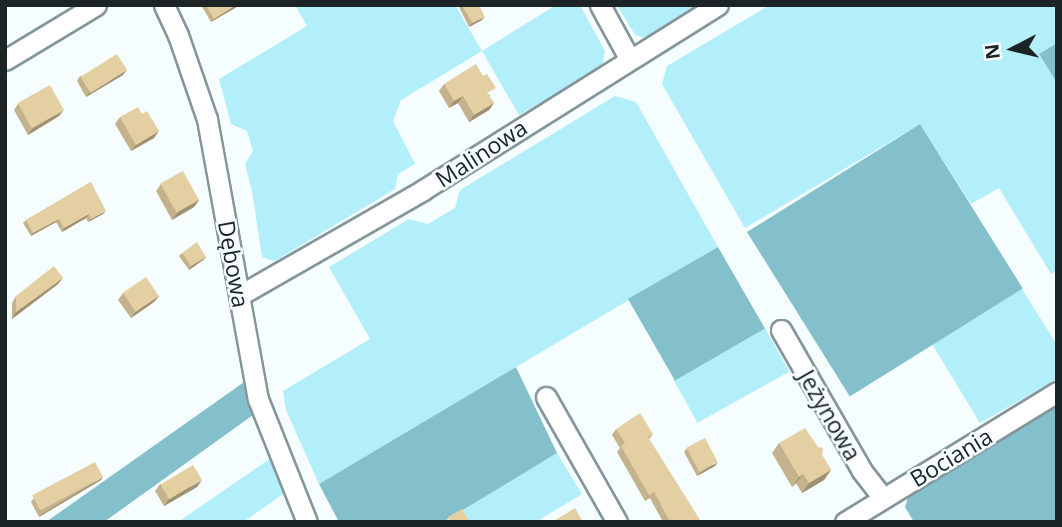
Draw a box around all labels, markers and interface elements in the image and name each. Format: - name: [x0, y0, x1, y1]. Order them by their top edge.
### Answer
- north arrow: [978, 14, 1048, 84]
- text: N: [978, 42, 1006, 61]
- street label: Malinowa: [430, 113, 532, 193]
- street label: Dębowa: [213, 218, 255, 310]
- street label: Jeżynowa: [793, 365, 867, 465]
- street label: Bociania: [905, 422, 997, 492]

